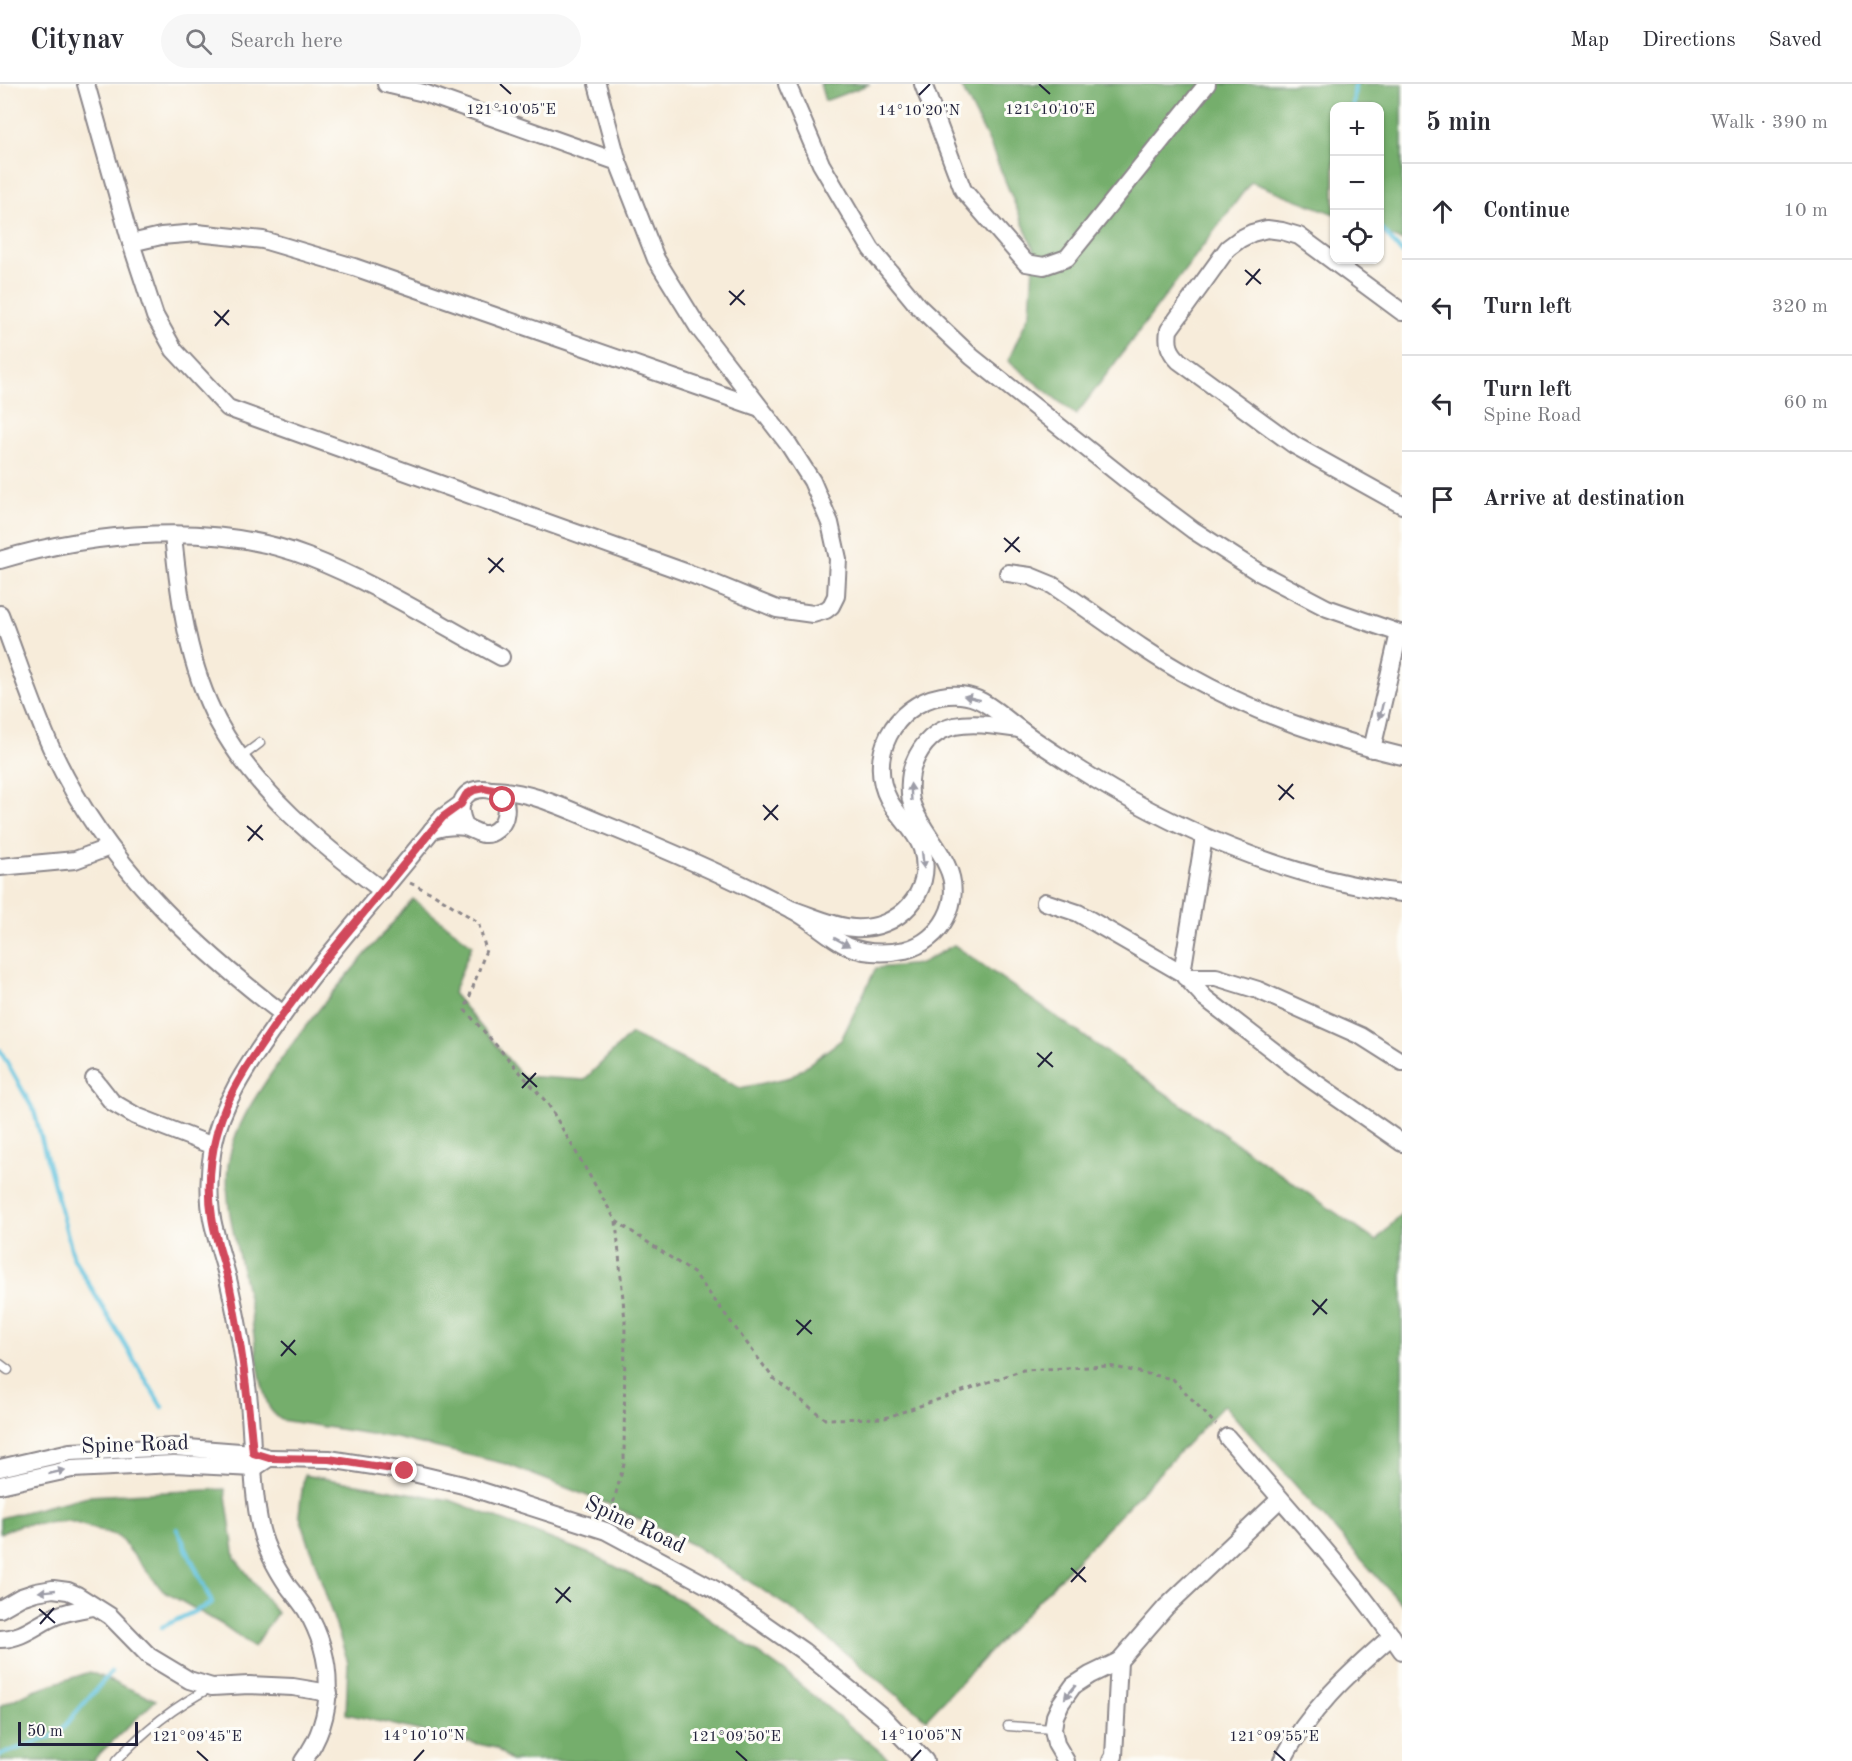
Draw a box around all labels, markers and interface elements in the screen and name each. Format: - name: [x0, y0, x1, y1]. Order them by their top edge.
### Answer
- search box: [161, 14, 581, 68]
- icon: search: [182, 25, 215, 58]
- text: Citynav: [30, 27, 125, 55]
- text: Search here: [230, 30, 343, 52]
- text: Map: [1570, 30, 1609, 51]
- text: Directions: [1642, 30, 1736, 51]
- text: Saved: [1769, 30, 1822, 51]
- map controls: [1330, 102, 1384, 264]
- button: +: [1330, 102, 1384, 156]
- text: 121°10'05"E: [466, 103, 556, 118]
- text: 121°10'10"E: [1005, 103, 1095, 118]
- text: 14°10'20"N: [878, 104, 960, 119]
- text: 5 min: [1426, 110, 1491, 136]
- text: Walk · 390 m: [1709, 113, 1828, 133]
- button: −: [1330, 156, 1384, 210]
- icon: ahead: [1426, 195, 1459, 228]
- text: Continue: [1483, 200, 1570, 222]
- text: 10 m: [1783, 201, 1828, 221]
- button: locate: [1330, 210, 1384, 264]
- icon: left: [1426, 291, 1459, 324]
- text: Turn left: [1483, 296, 1572, 318]
- text: 320 m: [1772, 297, 1828, 317]
- text: Turn left: [1483, 379, 1572, 401]
- icon: left: [1426, 387, 1459, 420]
- text: 60 m: [1783, 393, 1828, 413]
- text: Spine Road: [1483, 406, 1581, 426]
- icon: arrive: [1426, 483, 1459, 516]
- text: Arrive at destination: [1483, 488, 1685, 510]
- one-way arrow: [962, 692, 981, 702]
- one-way arrow: [1375, 702, 1385, 720]
- one-way arrow: [906, 782, 915, 801]
- route start: [489, 786, 515, 812]
- one-way arrow: [919, 850, 928, 869]
- one-way arrow: [834, 937, 851, 947]
- street label: Spine Road: [81, 1432, 189, 1458]
- route end: [391, 1457, 417, 1483]
- one-way arrow: [48, 1467, 66, 1477]
- street label: Spine Road: [581, 1492, 689, 1558]
- one-way arrow: [37, 1586, 56, 1596]
- one-way arrow: [1064, 1684, 1077, 1699]
- scale bar: [18, 1719, 138, 1746]
- text: 50 m: [27, 1724, 63, 1740]
- text: 14°10'10"N: [383, 1729, 465, 1744]
- text: 14°10'05"N: [880, 1729, 962, 1744]
- text: 121°09'45"E: [152, 1730, 242, 1745]
- text: 121°09'50"E: [691, 1730, 781, 1745]
- text: 121°09'55"E: [1229, 1730, 1319, 1745]

